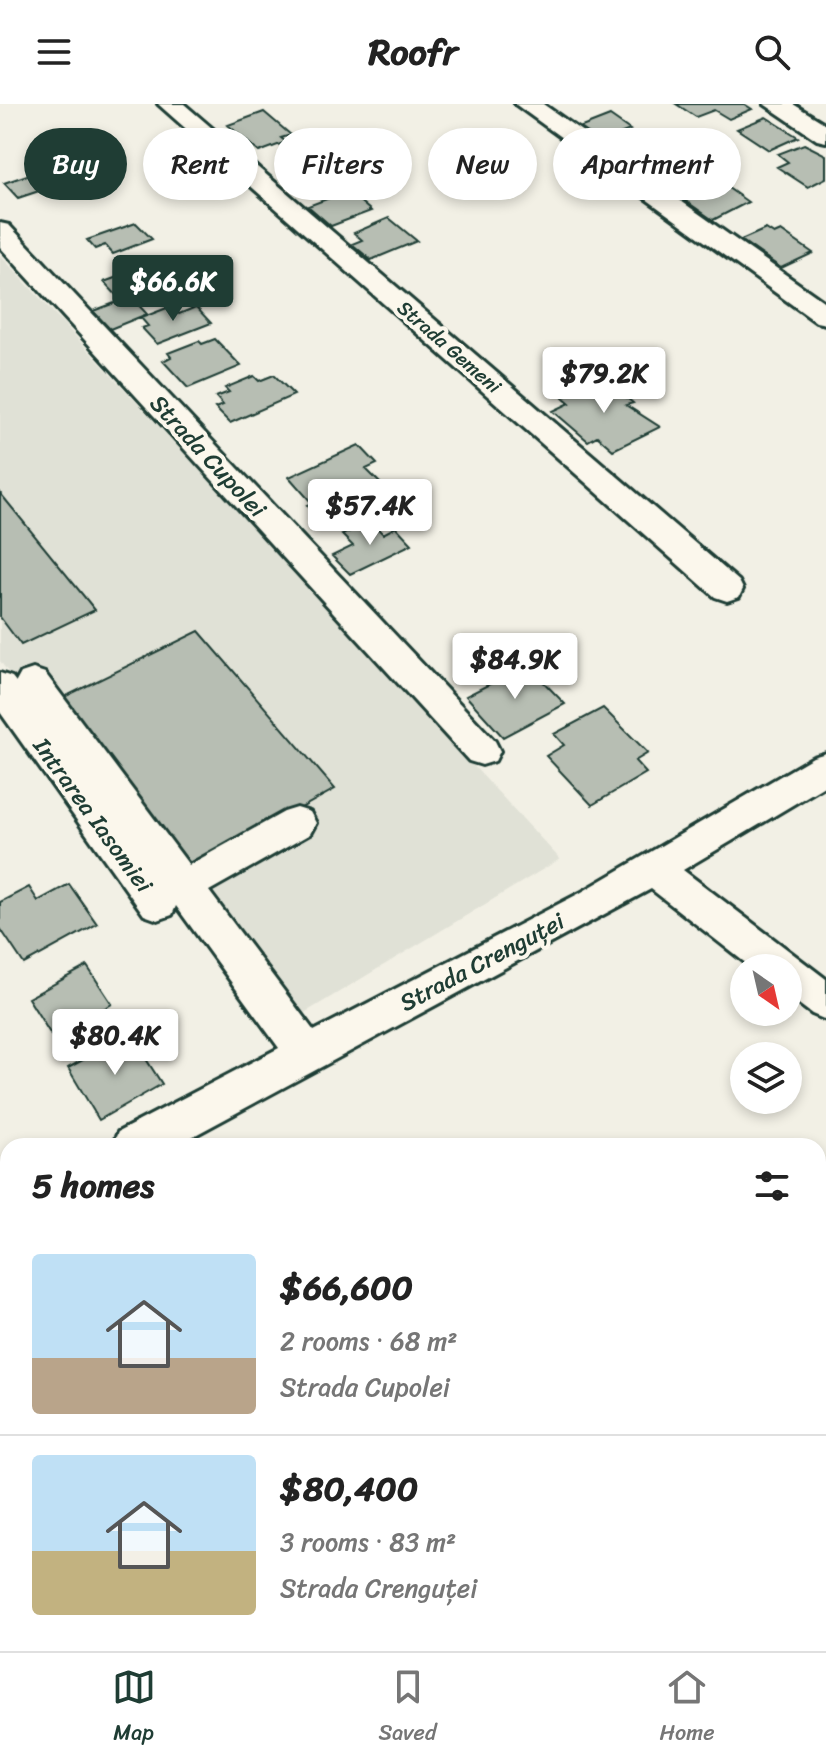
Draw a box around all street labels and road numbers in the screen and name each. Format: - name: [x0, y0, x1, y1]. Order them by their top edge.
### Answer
- street label: Strada Gemeni: [389, 291, 510, 404]
- street label: Strada Cupolei: [139, 384, 277, 528]
- street label: Intrarea Iasomiei: [21, 727, 165, 903]
- street label: Strada Crenguței: [392, 901, 573, 1023]

